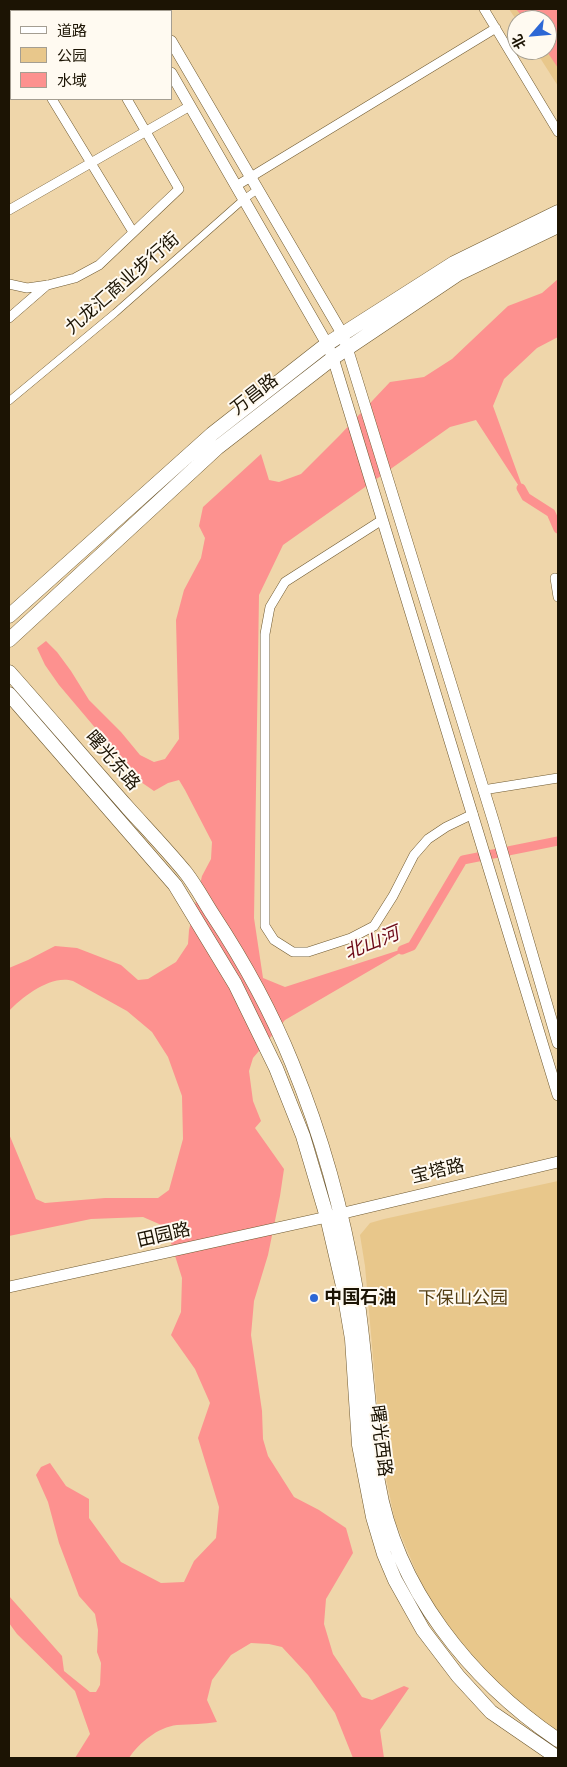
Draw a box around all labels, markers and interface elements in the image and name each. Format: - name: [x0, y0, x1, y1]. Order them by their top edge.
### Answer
- legend: [10, 10, 172, 100]
- north arrow: [507, 10, 557, 60]
- text: 道路: [57, 22, 87, 40]
- text: 北: [508, 31, 530, 52]
- text: 公园: [57, 47, 87, 65]
- text: 水域: [57, 72, 87, 90]
- street label: 九龙汇商业步行街: [62, 229, 184, 339]
- street label: 万昌路: [227, 370, 283, 420]
- street label: 曙光东路: [80, 727, 144, 795]
- water label: 北山河: [341, 923, 403, 965]
- street label: 宝塔路: [409, 1155, 467, 1189]
- street label: 田园路: [135, 1219, 193, 1253]
- place label: 中国石油: [324, 1287, 396, 1309]
- park label: 下保山公园: [418, 1288, 508, 1310]
- marker: 中国石油: [308, 1292, 320, 1304]
- street label: 曙光西路: [365, 1404, 395, 1478]

